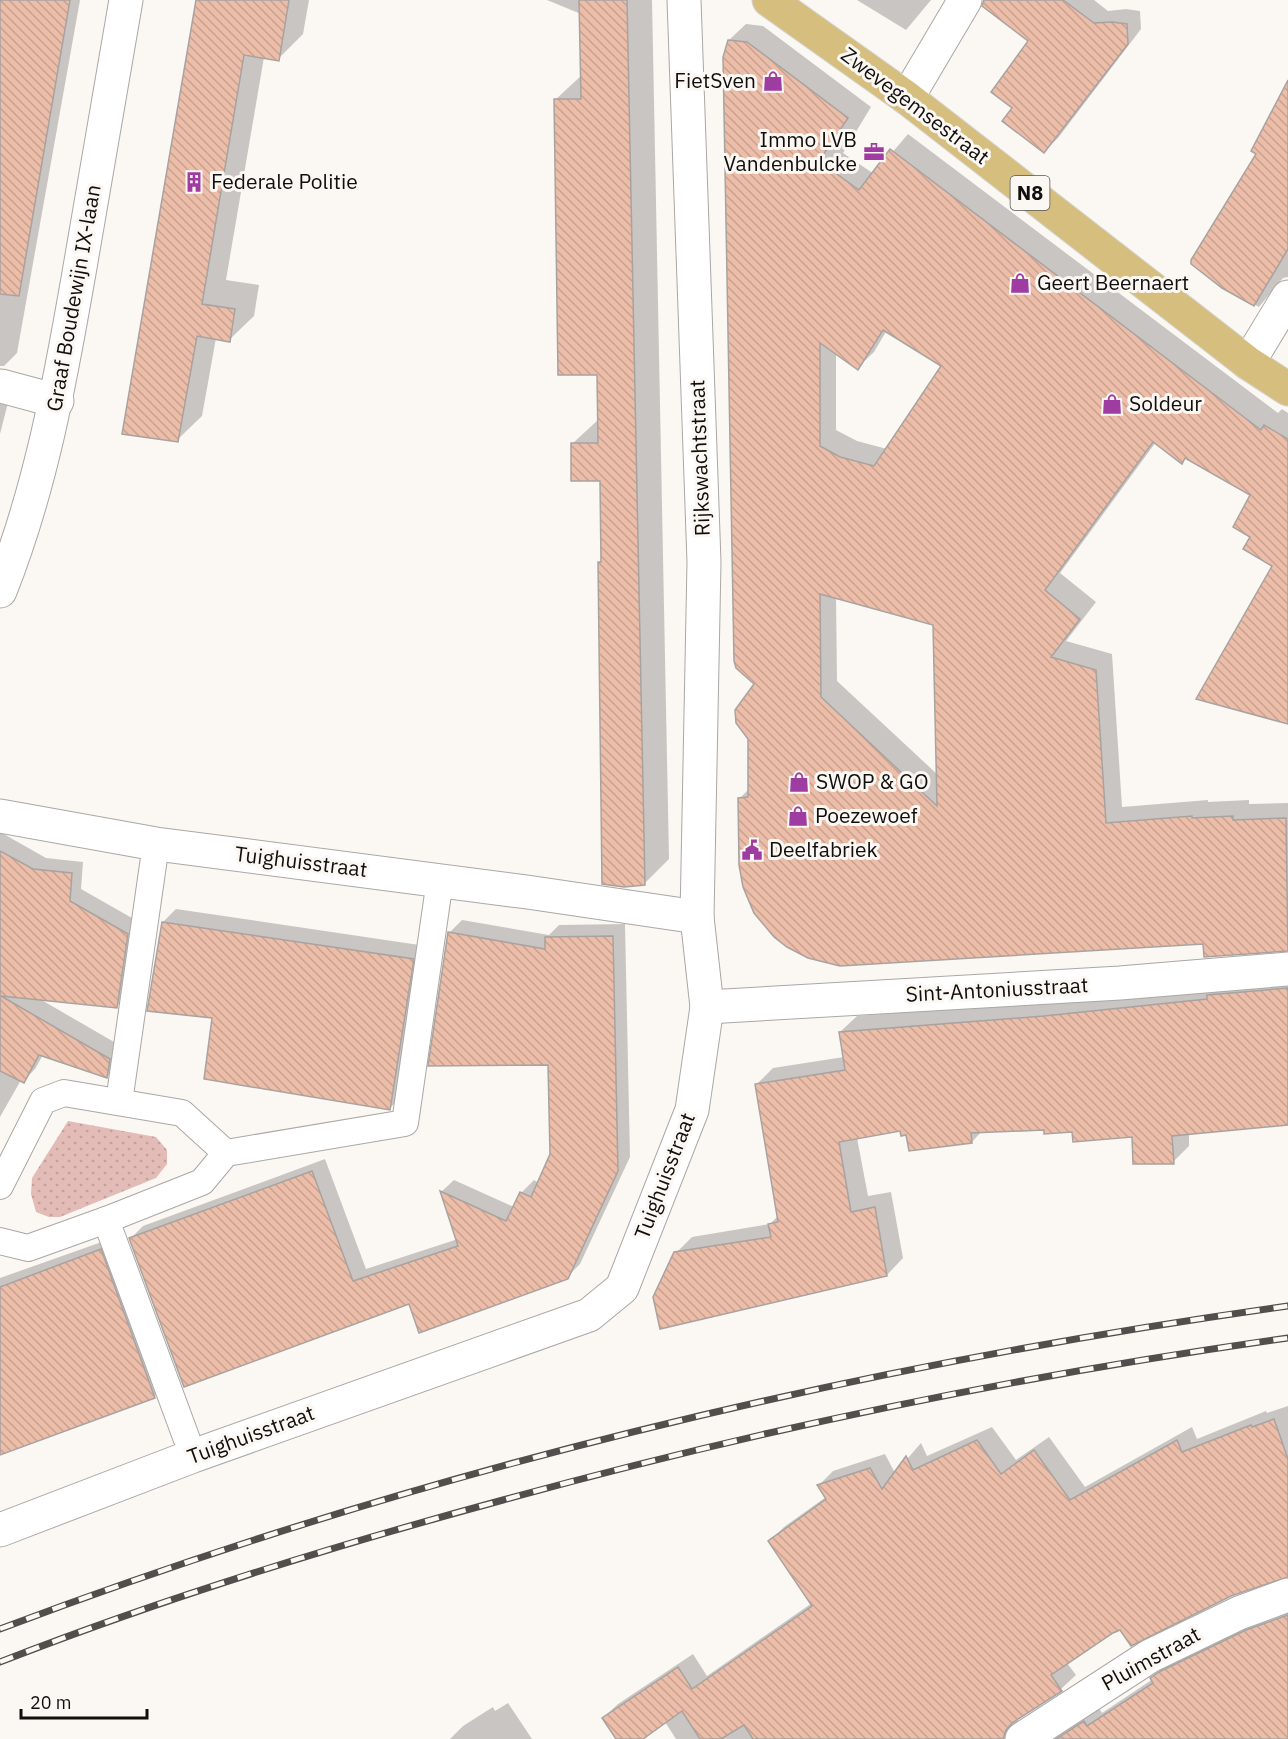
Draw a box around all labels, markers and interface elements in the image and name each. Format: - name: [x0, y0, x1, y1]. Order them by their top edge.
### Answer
- street label: Zwevegemsestraat: [836, 40, 995, 170]
- place label: FietSven: [674, 66, 756, 94]
- shop icon: FietSven: [761, 69, 785, 93]
- place label: Immo LVB Vandenbulcke: [723, 125, 857, 177]
- office icon: Immo LVB Vandenbulcke: [862, 140, 886, 164]
- place label: Federale Politie: [211, 167, 358, 195]
- building icon: Federale Politie: [182, 170, 206, 194]
- road number: N8: [1010, 176, 1050, 210]
- street label: Graaf Boudewijn IX-laan: [39, 182, 107, 413]
- place label: Geert Beernaert: [1037, 268, 1189, 296]
- shop icon: Geert Beernaert: [1008, 271, 1032, 295]
- street label: Rijkswachtstraat: [682, 379, 716, 537]
- place label: Soldeur: [1129, 389, 1202, 417]
- shop icon: Soldeur: [1100, 392, 1124, 416]
- place label: SWOP & GO: [816, 767, 929, 795]
- shop icon: SWOP & GO: [787, 770, 811, 794]
- place label: Poezewoef: [815, 801, 918, 829]
- shop icon: Poezewoef: [786, 804, 810, 828]
- place label: Deelfabriek: [769, 835, 878, 863]
- public building icon: Deelfabriek: [740, 838, 764, 862]
- street label: Tuighuisstraat: [233, 839, 369, 883]
- street label: Sint-Antoniusstraat: [905, 970, 1089, 1008]
- street label: Tuighuisstraat: [627, 1108, 701, 1243]
- street label: Tuighuisstraat: [183, 1398, 318, 1470]
- street label: Pluimstraat: [1096, 1620, 1205, 1697]
- scale bar: [21, 1682, 147, 1720]
- text: 20 m: [30, 1691, 72, 1714]

